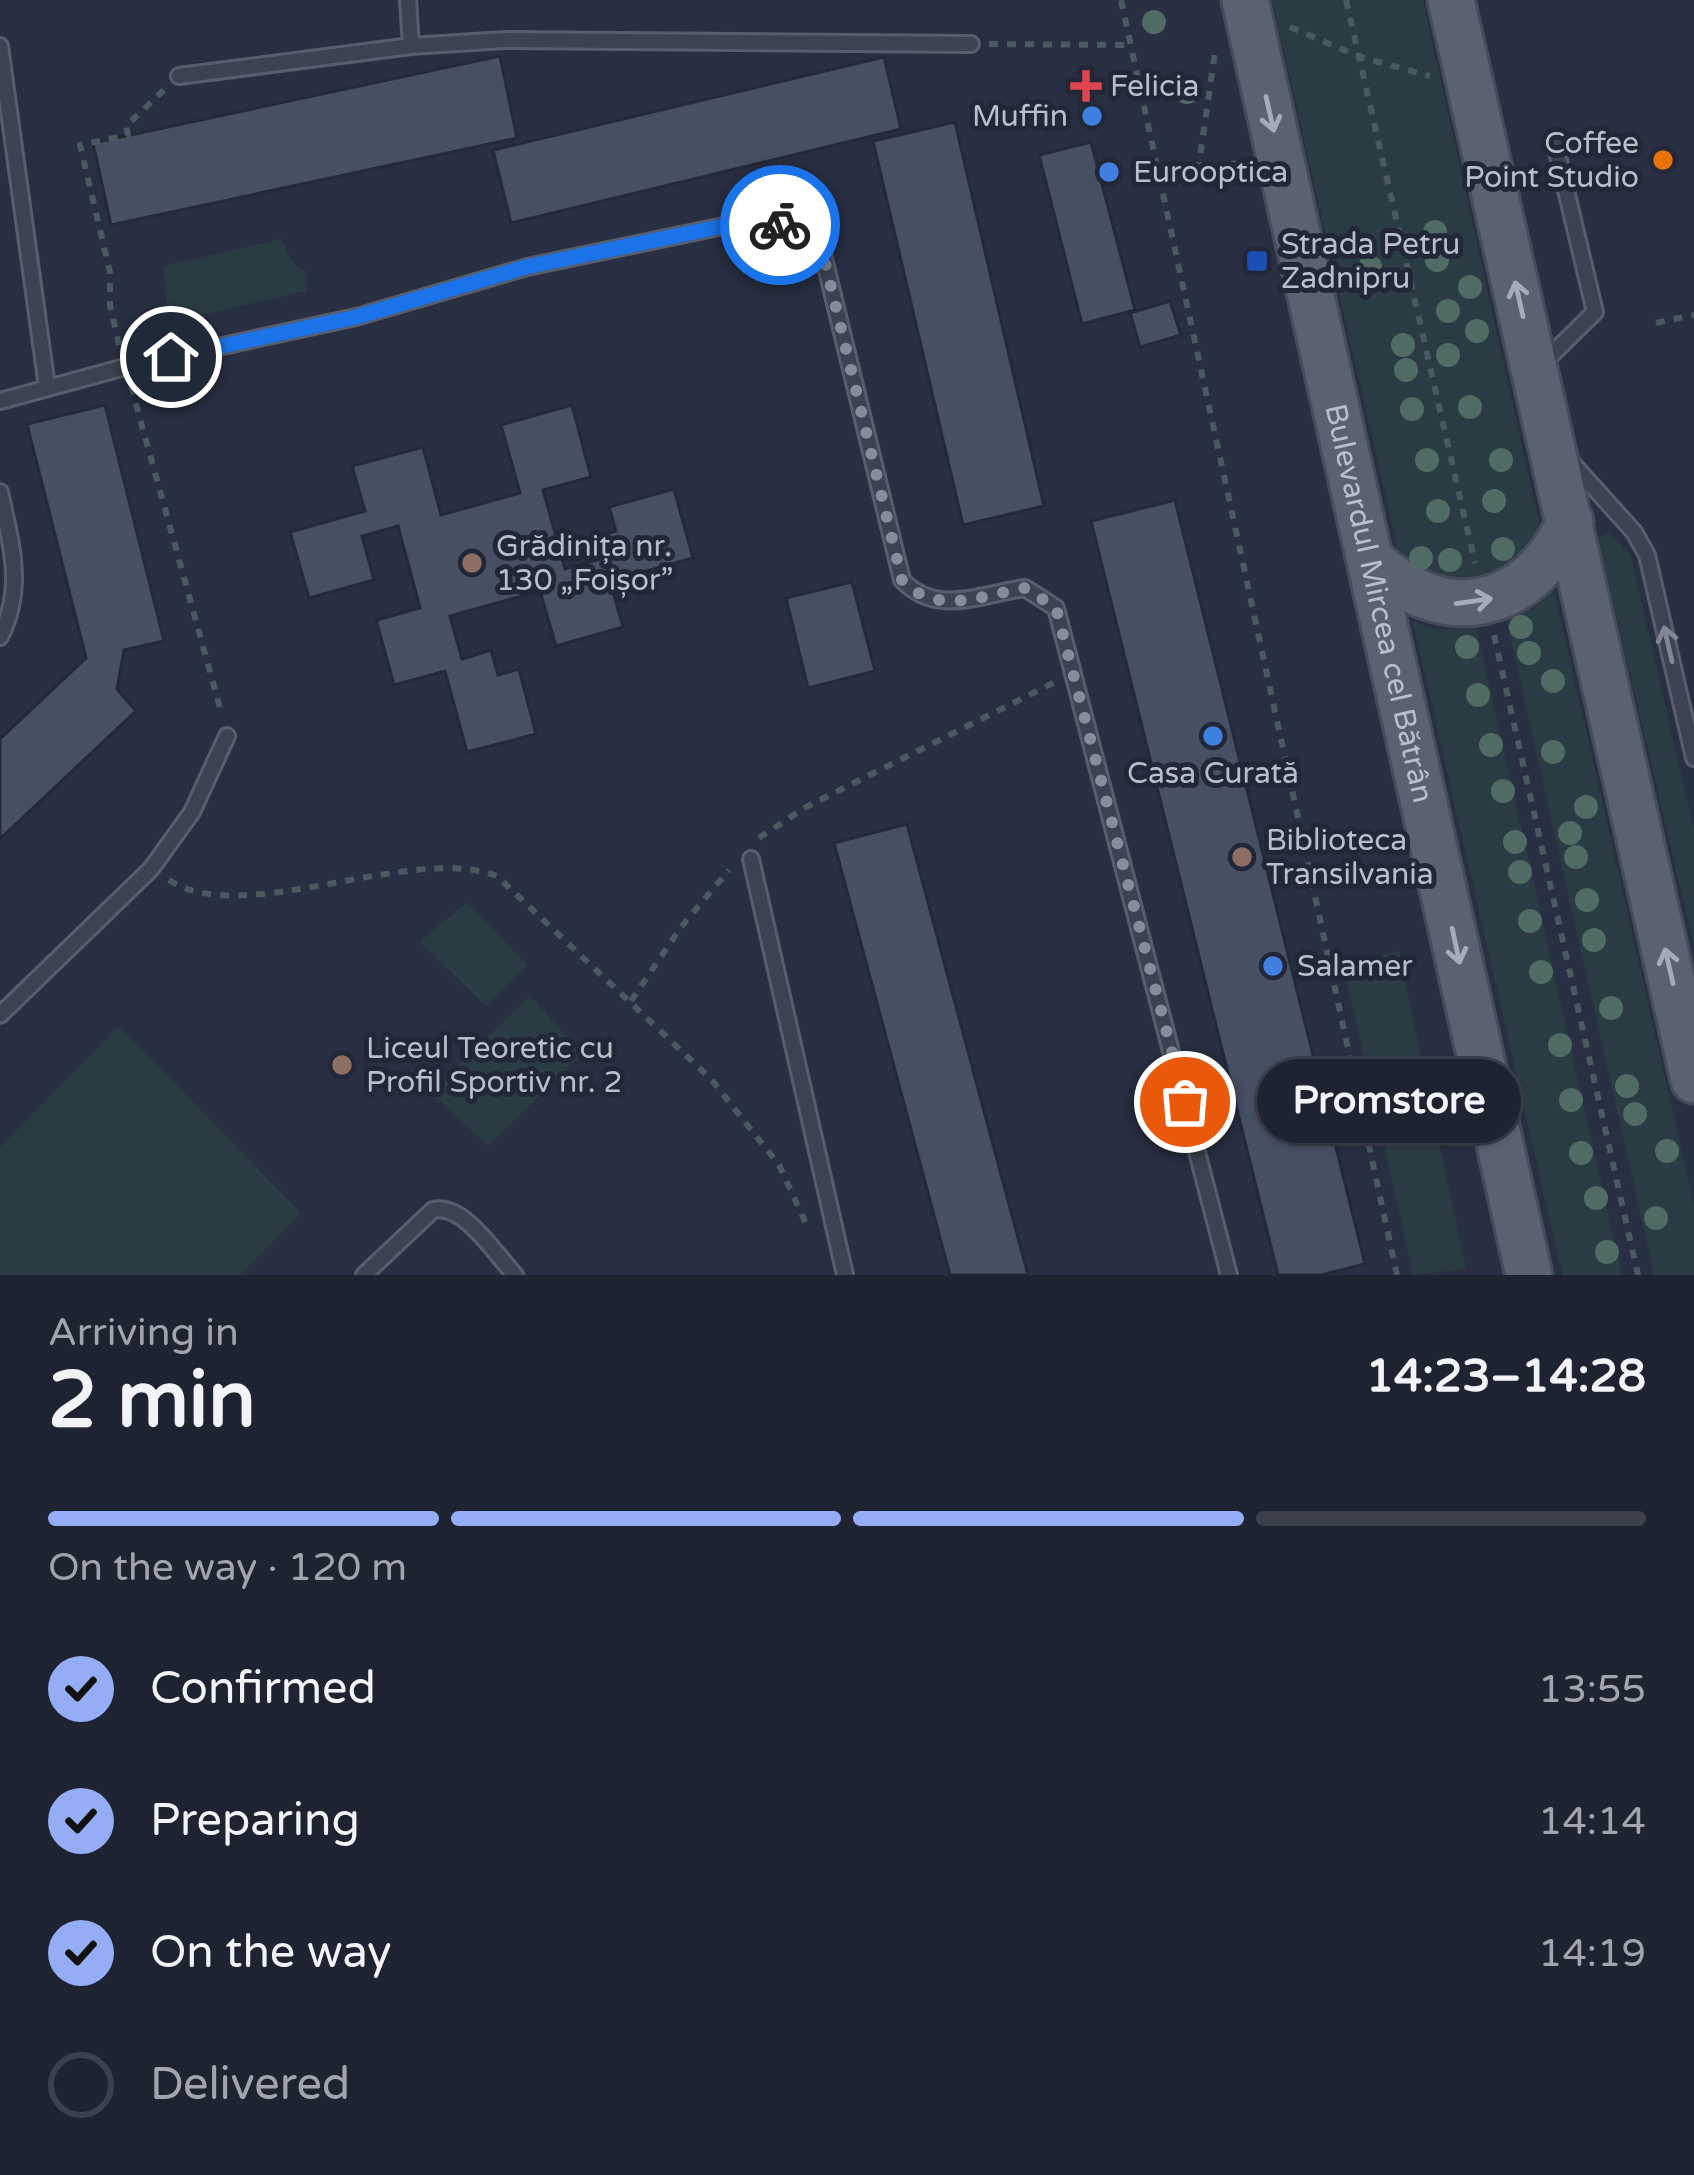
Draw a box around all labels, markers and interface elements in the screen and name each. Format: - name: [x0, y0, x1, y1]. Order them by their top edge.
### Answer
- place label: Felicia: [1110, 68, 1199, 105]
- marker: Felicia: [1073, 73, 1099, 99]
- one-way arrow: [1260, 95, 1283, 133]
- place label: Muffin: [972, 98, 1068, 135]
- marker: Muffin: [1079, 103, 1105, 129]
- place label: Coffee Point Studio: [1464, 125, 1639, 196]
- marker: Coffee Point Studio: [1650, 147, 1676, 173]
- place label: Eurooptica: [1133, 154, 1288, 191]
- marker: Eurooptica: [1096, 159, 1122, 185]
- courier: [720, 165, 840, 285]
- icon: bike: [747, 192, 813, 258]
- place label: Strada Petru Zadnipru: [1281, 226, 1460, 297]
- marker: Strada Petru Zadnipru: [1244, 248, 1270, 274]
- one-way arrow: [1506, 280, 1529, 318]
- pin: [120, 306, 222, 408]
- icon: home: [138, 324, 204, 390]
- street label: Bulevardul Mircea cel Bătrân: [1317, 400, 1442, 806]
- place label: Grădinița nr. 130 „Foișor”: [496, 528, 673, 599]
- marker: Grădinița nr. 130 „Foișor”: [459, 550, 485, 576]
- one-way arrow: [1454, 589, 1493, 611]
- one-way arrow: [1655, 626, 1678, 664]
- marker: Casa Curată: [1200, 723, 1226, 749]
- place label: Casa Curată: [1127, 755, 1299, 792]
- place label: Biblioteca Transilvania: [1266, 822, 1434, 893]
- marker: Biblioteca Transilvania: [1229, 844, 1255, 870]
- one-way arrow: [1446, 926, 1469, 964]
- place label: Salamer: [1297, 948, 1413, 985]
- one-way arrow: [1656, 948, 1679, 986]
- marker: Salamer: [1260, 953, 1286, 979]
- place label: Liceul Teoretic cu Profil Sportiv nr. 2: [366, 1030, 622, 1101]
- pin: [1134, 1051, 1236, 1153]
- marker: Liceul Teoretic cu Profil Sportiv nr. 2: [329, 1052, 355, 1078]
- callout: Promstore: [1257, 1060, 1521, 1144]
- icon: bag: [1152, 1069, 1218, 1135]
- text: Promstore: [1292, 1077, 1486, 1124]
- text: Arriving in: [48, 1309, 239, 1356]
- text: 14:23–14:28: [1366, 1350, 1646, 1404]
- text: 2 min: [48, 1354, 256, 1448]
- text: On the way · 120 m: [48, 1544, 407, 1591]
- icon: check: [48, 1656, 114, 1722]
- text: Confirmed: [150, 1662, 376, 1716]
- text: 13:55: [1538, 1666, 1646, 1713]
- icon: check: [48, 1788, 114, 1854]
- text: Preparing: [150, 1794, 360, 1848]
- text: 14:14: [1538, 1798, 1646, 1845]
- icon: check: [48, 1920, 114, 1986]
- text: On the way: [150, 1926, 391, 1980]
- text: 14:19: [1538, 1930, 1646, 1977]
- text: Delivered: [150, 2058, 350, 2112]

